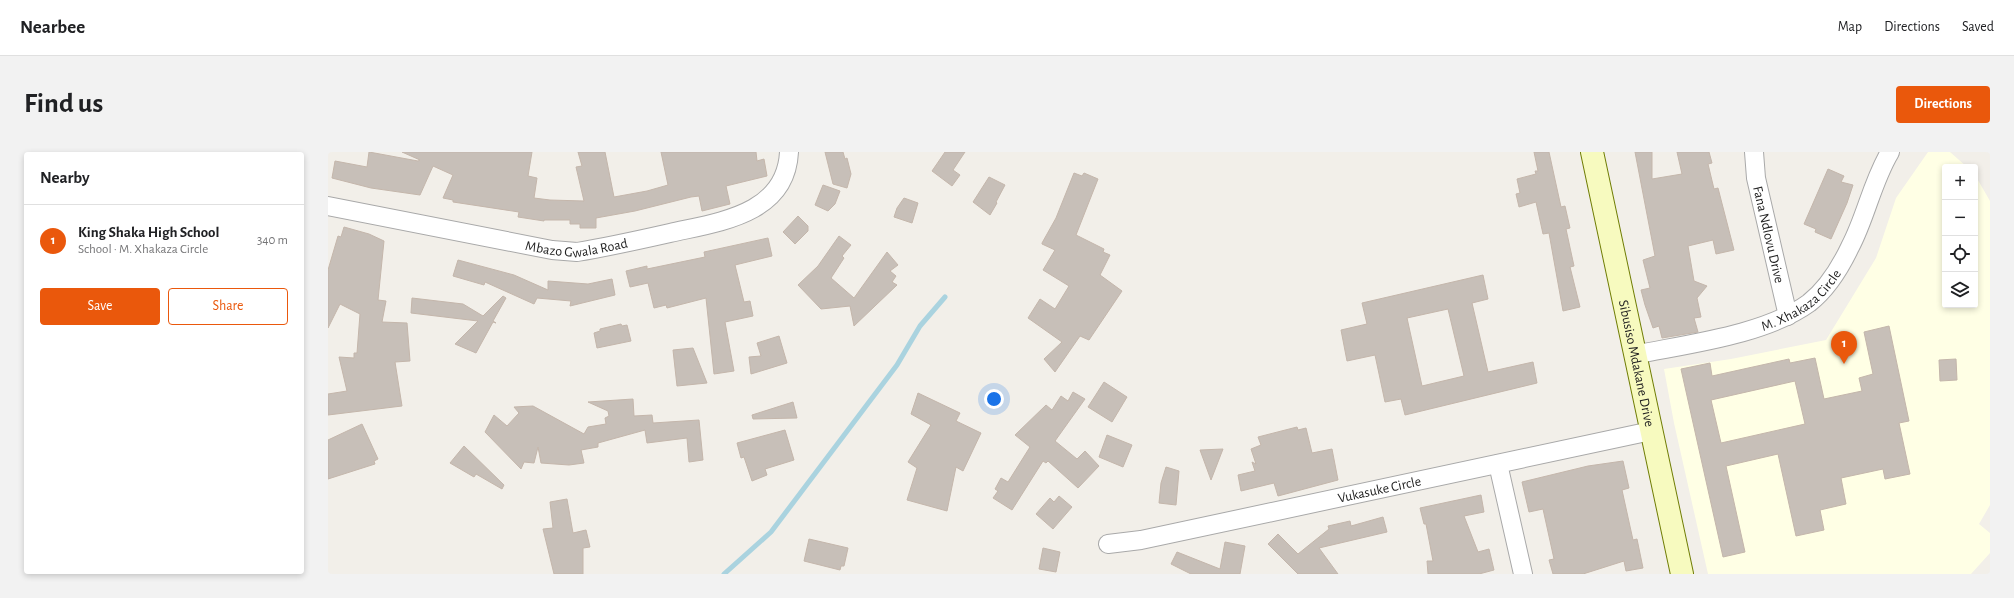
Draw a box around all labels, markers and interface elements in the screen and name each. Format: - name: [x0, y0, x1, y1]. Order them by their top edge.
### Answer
- text: Nearbee: [20, 18, 85, 37]
- text: Map: [1838, 20, 1862, 34]
- text: Directions: [1884, 20, 1940, 34]
- text: Saved: [1962, 20, 1994, 34]
- button: Directions: [1896, 86, 1990, 123]
- text: Find us: [24, 90, 103, 118]
- map controls: [1942, 164, 1978, 308]
- button: +: [1942, 164, 1978, 200]
- text: Nearby: [40, 169, 90, 186]
- street label: Fana Ndlovu Drive: [1750, 185, 1786, 285]
- button: −: [1942, 200, 1978, 236]
- text: King Shaka High School: [78, 225, 219, 240]
- text: 1: [51, 234, 55, 247]
- text: 340 m: [257, 234, 288, 247]
- button: locate: [1942, 236, 1978, 272]
- street label: Mbazo Gwala Road: [524, 237, 629, 261]
- text: School · M. Xhakaza Circle: [78, 243, 208, 256]
- street label: M. Xhakaza Circle: [1760, 267, 1844, 334]
- button: layers: [1942, 272, 1978, 308]
- button: Save: [40, 288, 160, 325]
- button: Share: [168, 288, 288, 325]
- street label: Sibusiso Mdakane Drive: [1616, 299, 1656, 428]
- pin: 1: [1831, 331, 1857, 364]
- your location: [984, 389, 1004, 409]
- street label: Vukasuke Circle: [1337, 474, 1422, 506]

